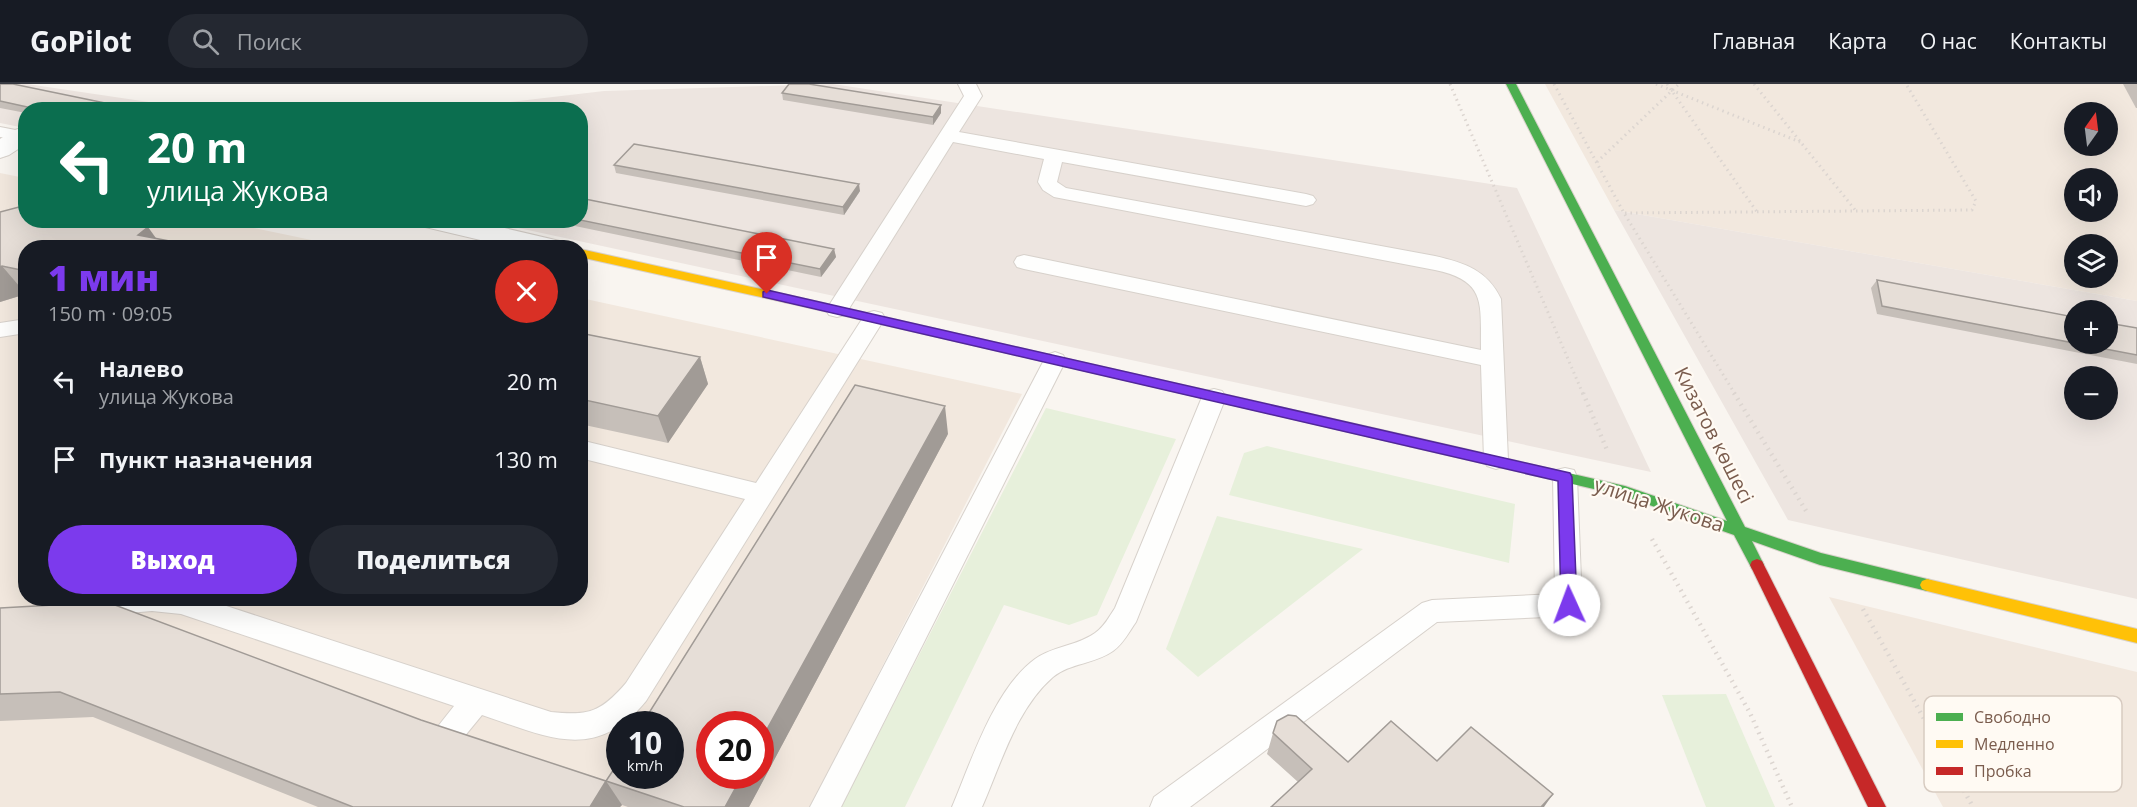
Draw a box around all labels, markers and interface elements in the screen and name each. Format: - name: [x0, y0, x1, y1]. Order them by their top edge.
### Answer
- search box: [168, 14, 588, 68]
- text: GoPilot: [30, 22, 132, 60]
- icon: search: [189, 25, 222, 58]
- text: Поиск: [237, 26, 302, 56]
- text: Главная: [1712, 27, 1795, 55]
- text: Карта: [1828, 27, 1887, 55]
- text: О нас: [1920, 27, 1977, 55]
- text: Контакты: [2010, 27, 2107, 55]
- north arrow: [2064, 102, 2118, 156]
- map controls: [2064, 102, 2118, 420]
- text: 20 m: [147, 118, 247, 175]
- icon: left: [48, 126, 126, 204]
- button: sound: [2064, 168, 2118, 222]
- text: улица Жукова: [147, 172, 329, 209]
- pin: [741, 232, 792, 294]
- button: layers: [2064, 234, 2118, 288]
- icon: arrive: [750, 241, 783, 274]
- text: 1 мин: [48, 253, 159, 302]
- button: close: [495, 260, 558, 323]
- text: 150 m · 09:05: [48, 300, 173, 327]
- button: +: [2064, 300, 2118, 354]
- text: Налево: [99, 353, 184, 383]
- street label: Кизатов көшесі: [1668, 362, 1760, 508]
- icon: left: [48, 365, 81, 398]
- text: 20 m: [507, 366, 558, 396]
- button: −: [2064, 366, 2118, 420]
- text: улица Жукова: [99, 383, 234, 410]
- icon: arrive: [48, 443, 81, 476]
- text: Пункт назначения: [99, 444, 313, 474]
- text: 130 m: [494, 444, 558, 474]
- street label: улица Жукова: [1591, 471, 1727, 538]
- button: Выход: [48, 525, 297, 594]
- button: Поделиться: [309, 525, 558, 594]
- position arrow: [1537, 573, 1601, 637]
- legend: [1924, 696, 2122, 792]
- text: Свободно: [1974, 706, 2051, 728]
- speed limit sign: 20: [696, 711, 774, 789]
- text: 10: [628, 722, 662, 763]
- text: Медленно: [1974, 733, 2055, 755]
- text: km/h: [627, 755, 663, 775]
- text: Пробка: [1974, 760, 2032, 782]

